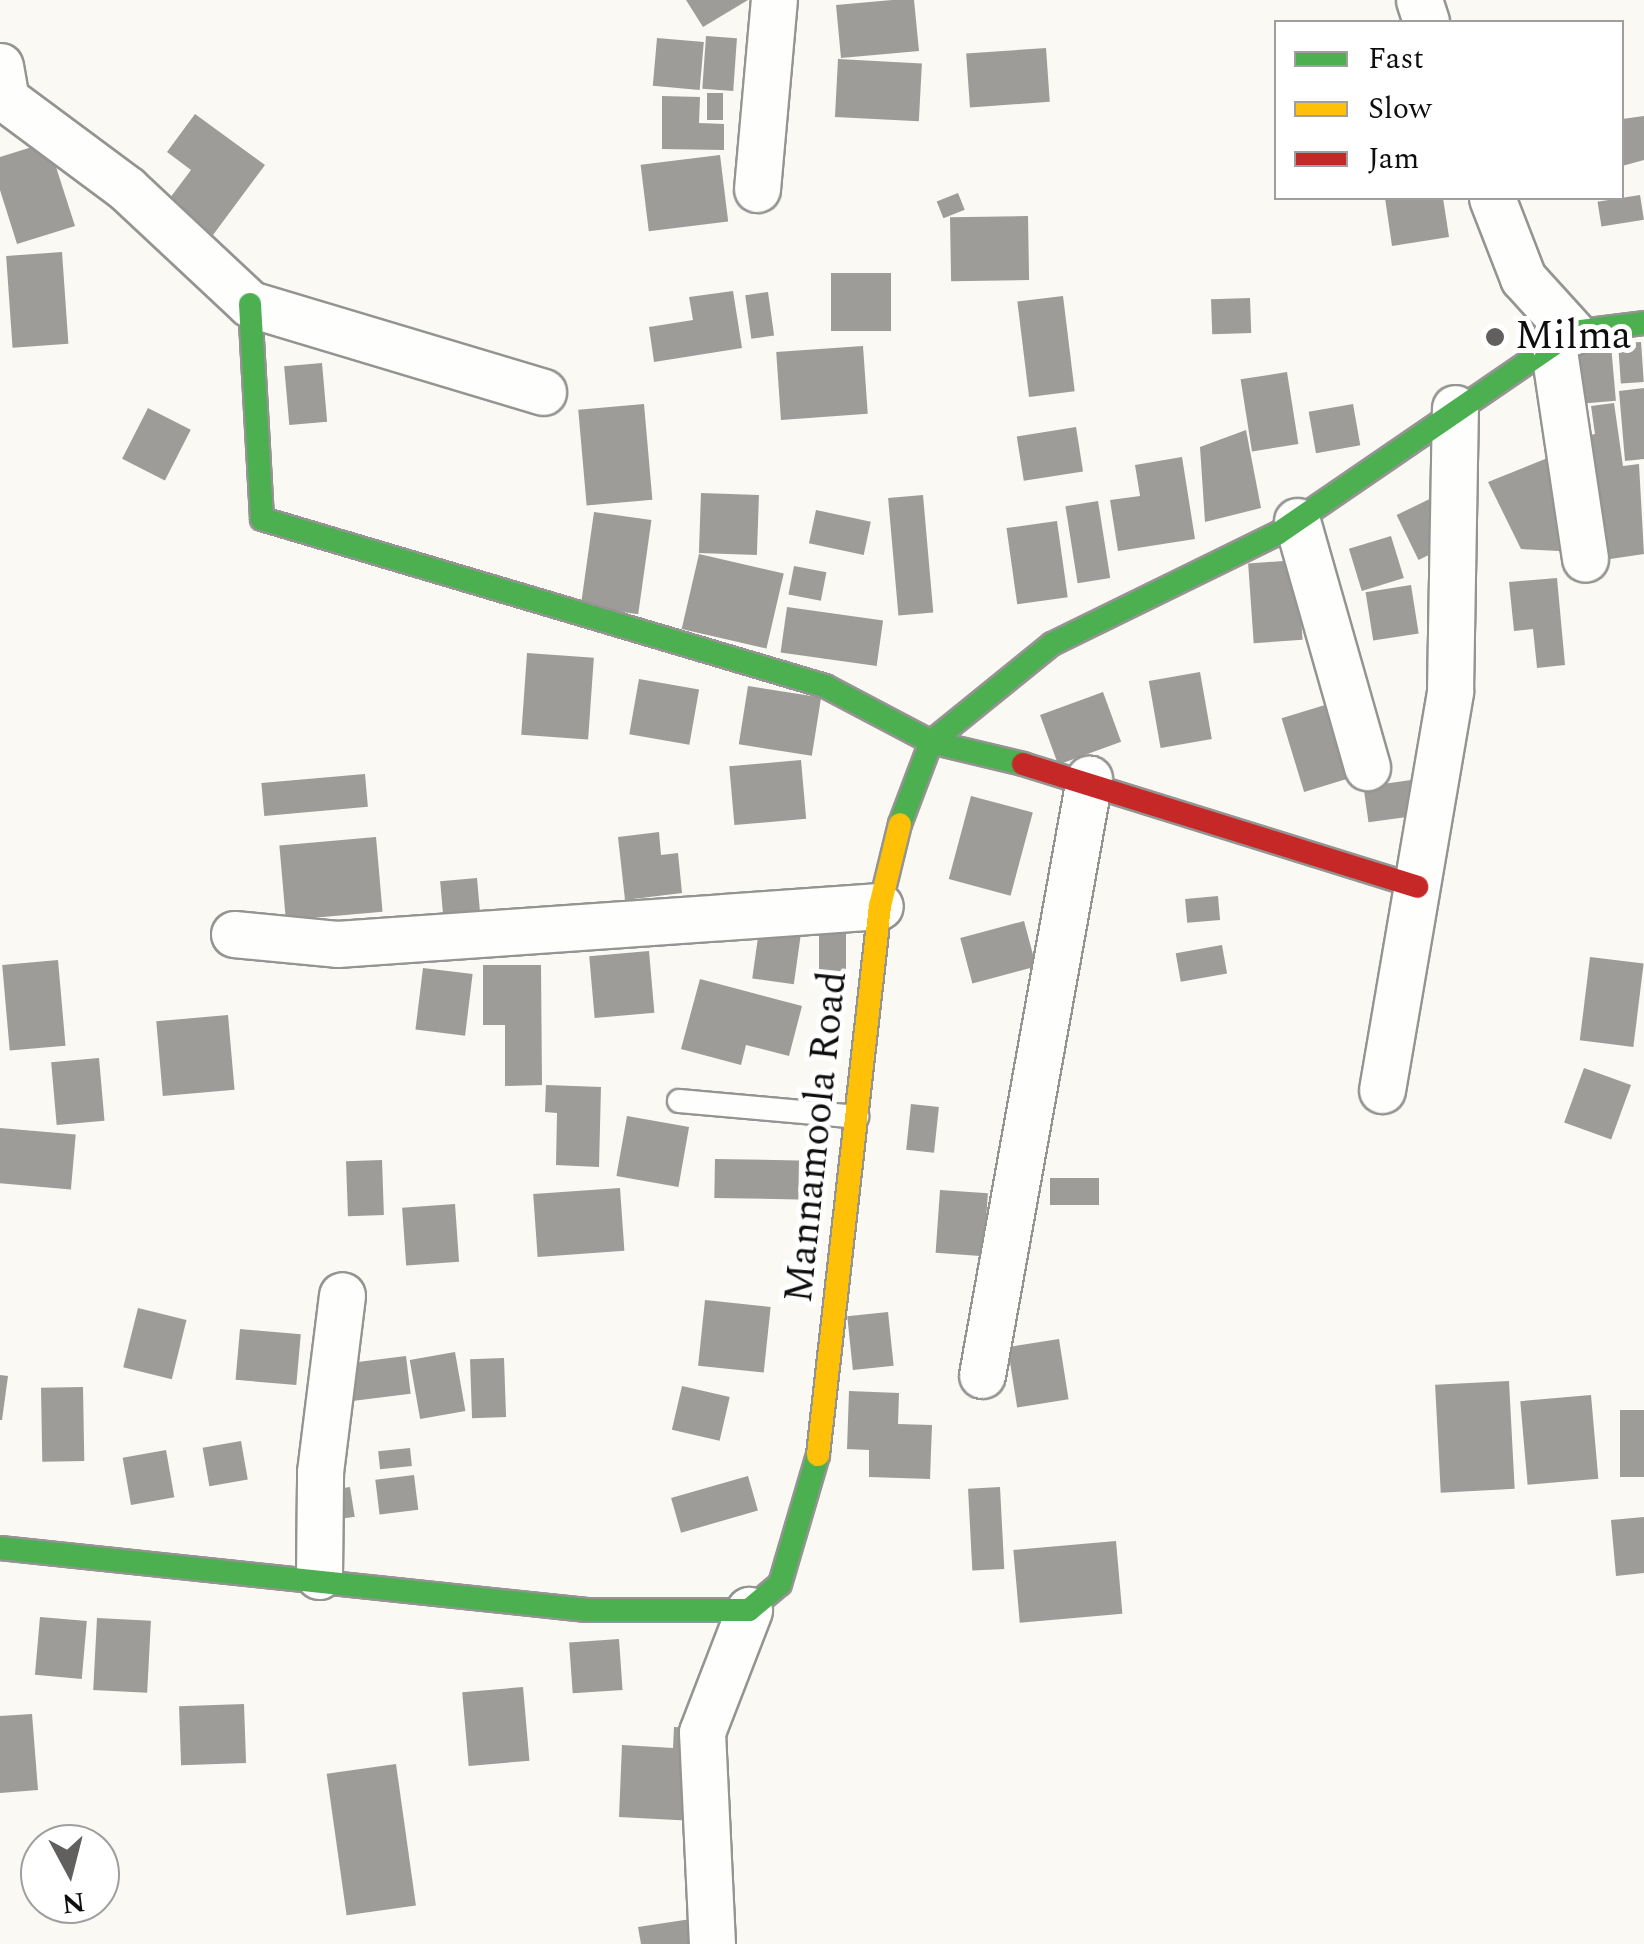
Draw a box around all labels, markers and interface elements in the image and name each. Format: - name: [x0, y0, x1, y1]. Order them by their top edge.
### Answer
- legend: [1274, 20, 1624, 200]
- text: Fast: [1368, 36, 1424, 82]
- text: Slow: [1368, 86, 1432, 132]
- text: Jam: [1368, 136, 1419, 182]
- place label: Milma: [1515, 313, 1631, 361]
- marker: Milma: [1484, 326, 1506, 348]
- street label: Mannamoola Road: [776, 969, 858, 1305]
- north arrow: [20, 1824, 120, 1924]
- text: N: [60, 1880, 87, 1925]

